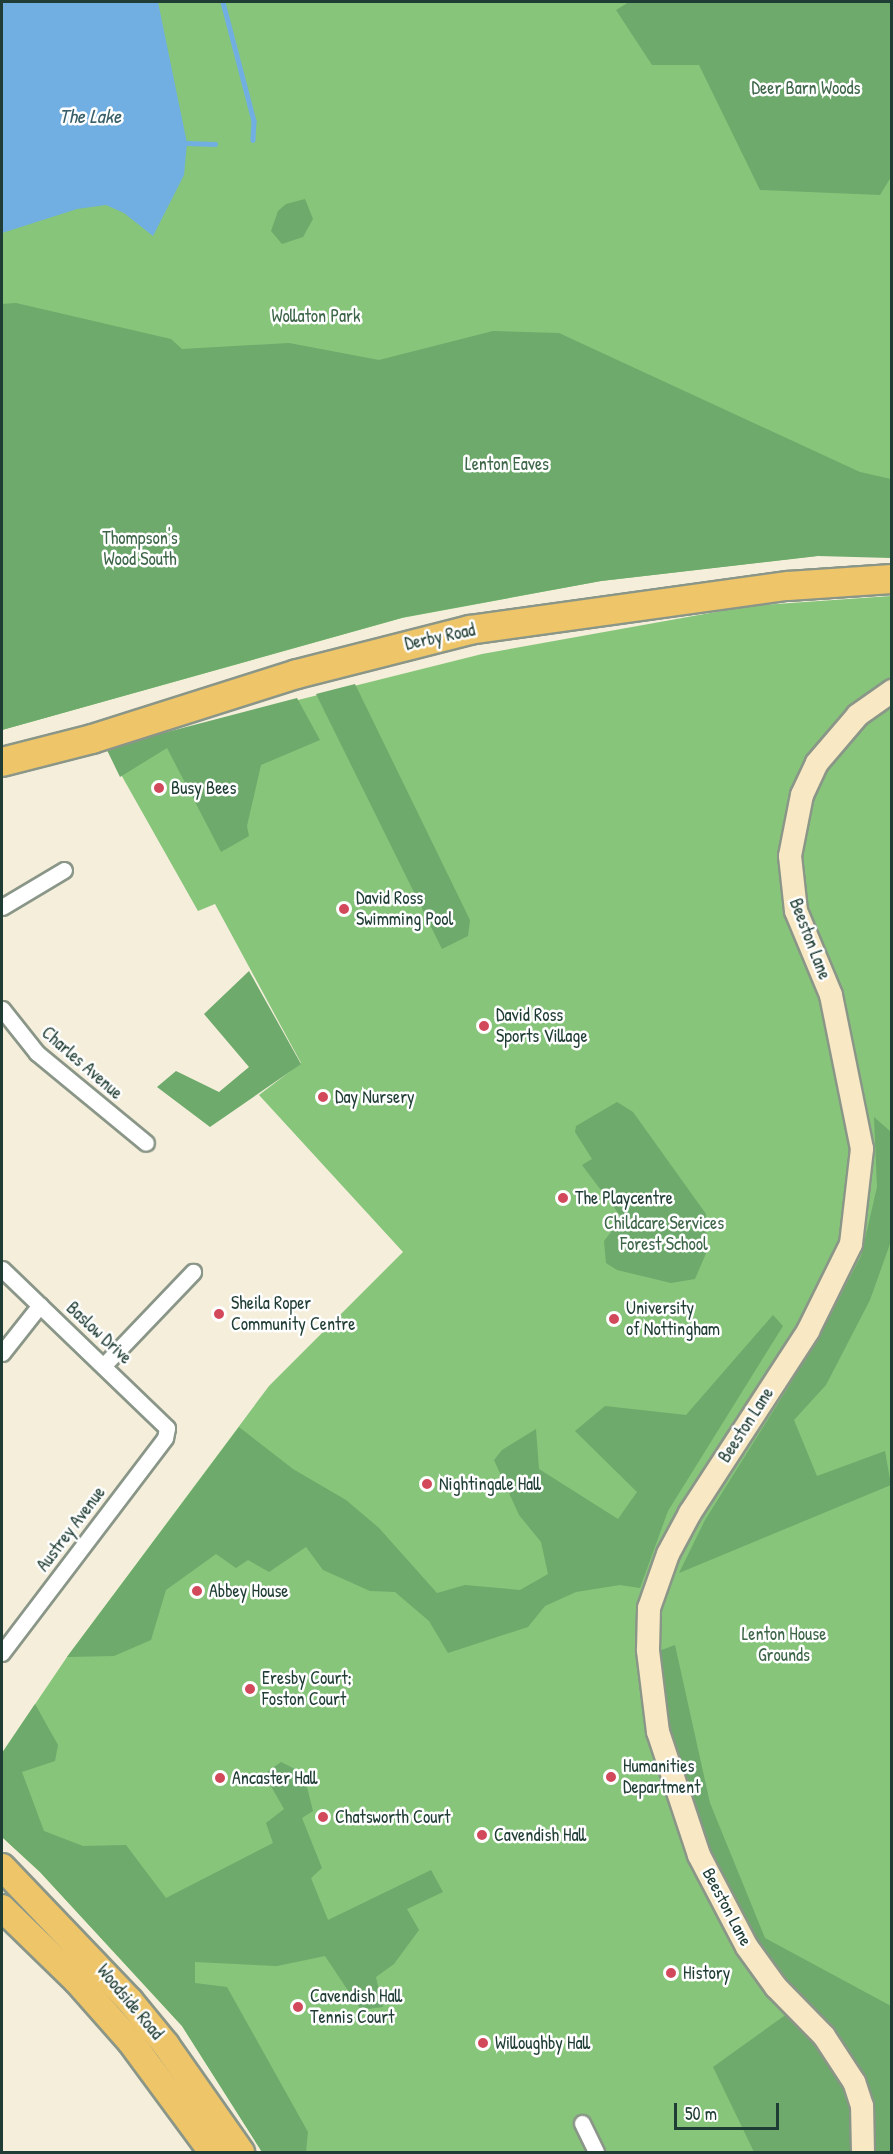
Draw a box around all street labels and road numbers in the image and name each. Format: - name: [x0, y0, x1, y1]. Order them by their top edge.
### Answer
- street label: Derby Road: [403, 619, 477, 655]
- street label: Beeston Lane: [785, 895, 835, 983]
- street label: Charles Avenue: [37, 1022, 127, 1104]
- street label: Baslow Drive: [62, 1297, 136, 1369]
- street label: Beeston Lane: [714, 1383, 778, 1467]
- street label: Austrey Avenue: [32, 1482, 110, 1576]
- street label: Beeston Lane: [697, 1864, 757, 1950]
- street label: Woodside Road: [92, 1960, 168, 2044]

